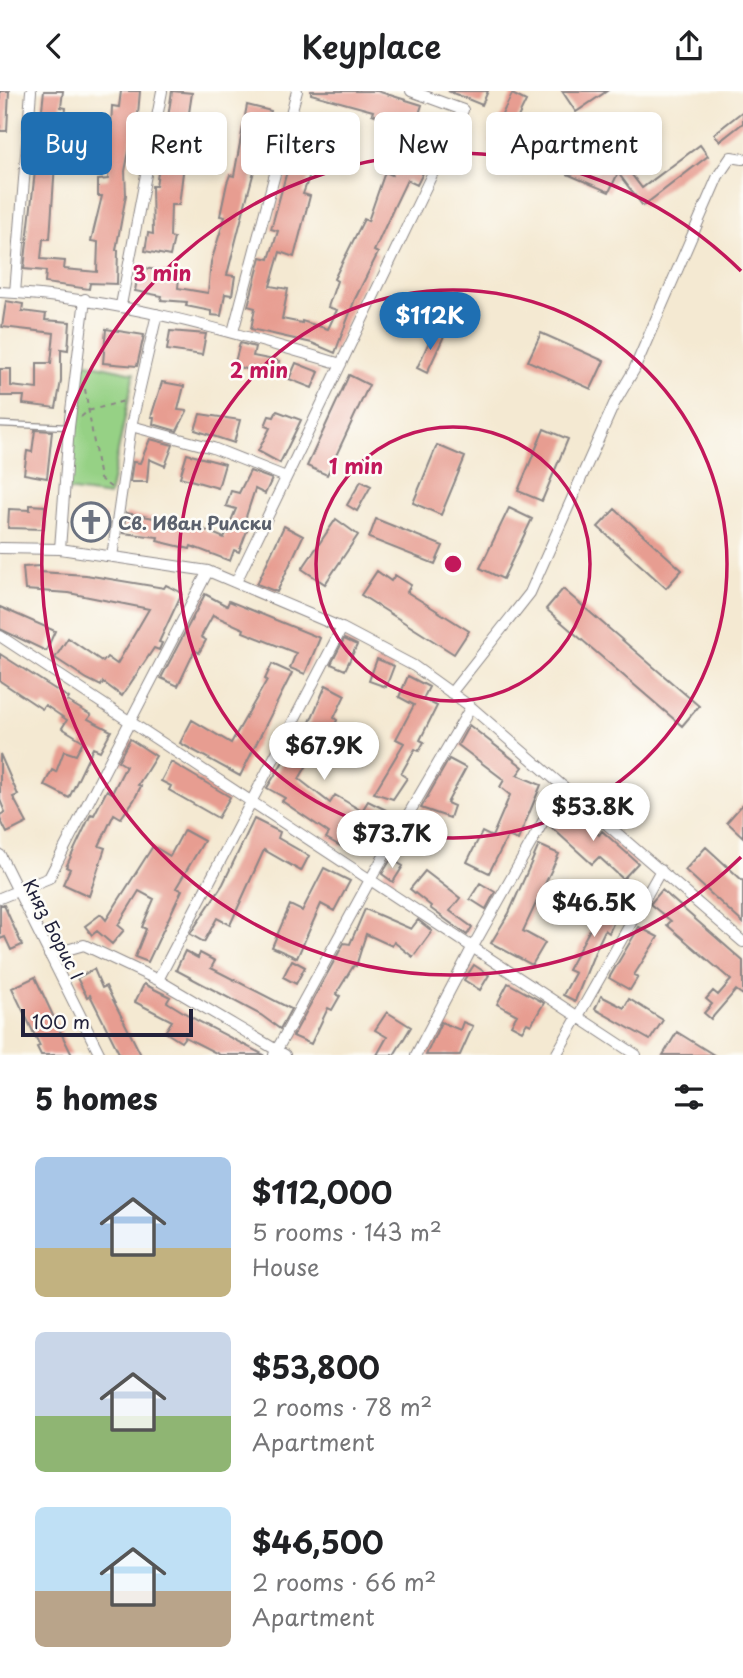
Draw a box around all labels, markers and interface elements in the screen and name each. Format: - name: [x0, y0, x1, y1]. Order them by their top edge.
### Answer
- text: Keyplace: [302, 22, 441, 70]
- icon: back: [35, 27, 73, 65]
- icon: share: [670, 27, 708, 65]
- chip: Buy: [21, 112, 112, 175]
- chip: Rent: [126, 112, 227, 175]
- chip: Filters: [241, 112, 360, 175]
- chip: New: [374, 112, 472, 175]
- chip: Apartment: [486, 112, 662, 175]
- text: 3 min: [132, 256, 192, 288]
- pin: $112K: [381, 293, 479, 352]
- text: $112K: [396, 297, 464, 332]
- text: 2 min: [230, 353, 288, 385]
- text: 1 min: [329, 449, 383, 481]
- church icon: Св. Иван Рилски: [70, 501, 112, 543]
- place label: Св. Иван Рилски: [118, 509, 272, 536]
- centre of rings: [441, 552, 465, 576]
- pin: $67.9K: [267, 723, 381, 782]
- text: $67.9K: [285, 727, 363, 762]
- pin: $53.8K: [536, 783, 650, 843]
- text: $53.8K: [552, 788, 634, 823]
- pin: $73.7K: [335, 811, 449, 870]
- text: $73.7K: [353, 815, 431, 850]
- street label: Княз Борис I: [17, 874, 91, 984]
- pin: $46.5K: [537, 879, 651, 939]
- text: $46.5K: [552, 884, 636, 919]
- scale bar: [21, 1006, 192, 1038]
- text: 100 m: [32, 1007, 90, 1035]
- text: 5 homes: [35, 1075, 158, 1120]
- icon: filters: [670, 1078, 708, 1116]
- text: $112,000: [252, 1169, 392, 1214]
- icon: home: [91, 1185, 175, 1269]
- text: 5 rooms · 143 m²: [252, 1214, 442, 1249]
- text: House: [252, 1249, 319, 1284]
- text: $53,800: [252, 1344, 380, 1389]
- icon: home: [91, 1360, 175, 1444]
- text: 2 rooms · 78 m²: [252, 1389, 432, 1424]
- text: Apartment: [252, 1424, 375, 1459]
- text: $46,500: [252, 1519, 384, 1564]
- icon: home: [91, 1535, 175, 1619]
- text: 2 rooms · 66 m²: [252, 1564, 436, 1599]
- text: Apartment: [252, 1599, 375, 1634]

